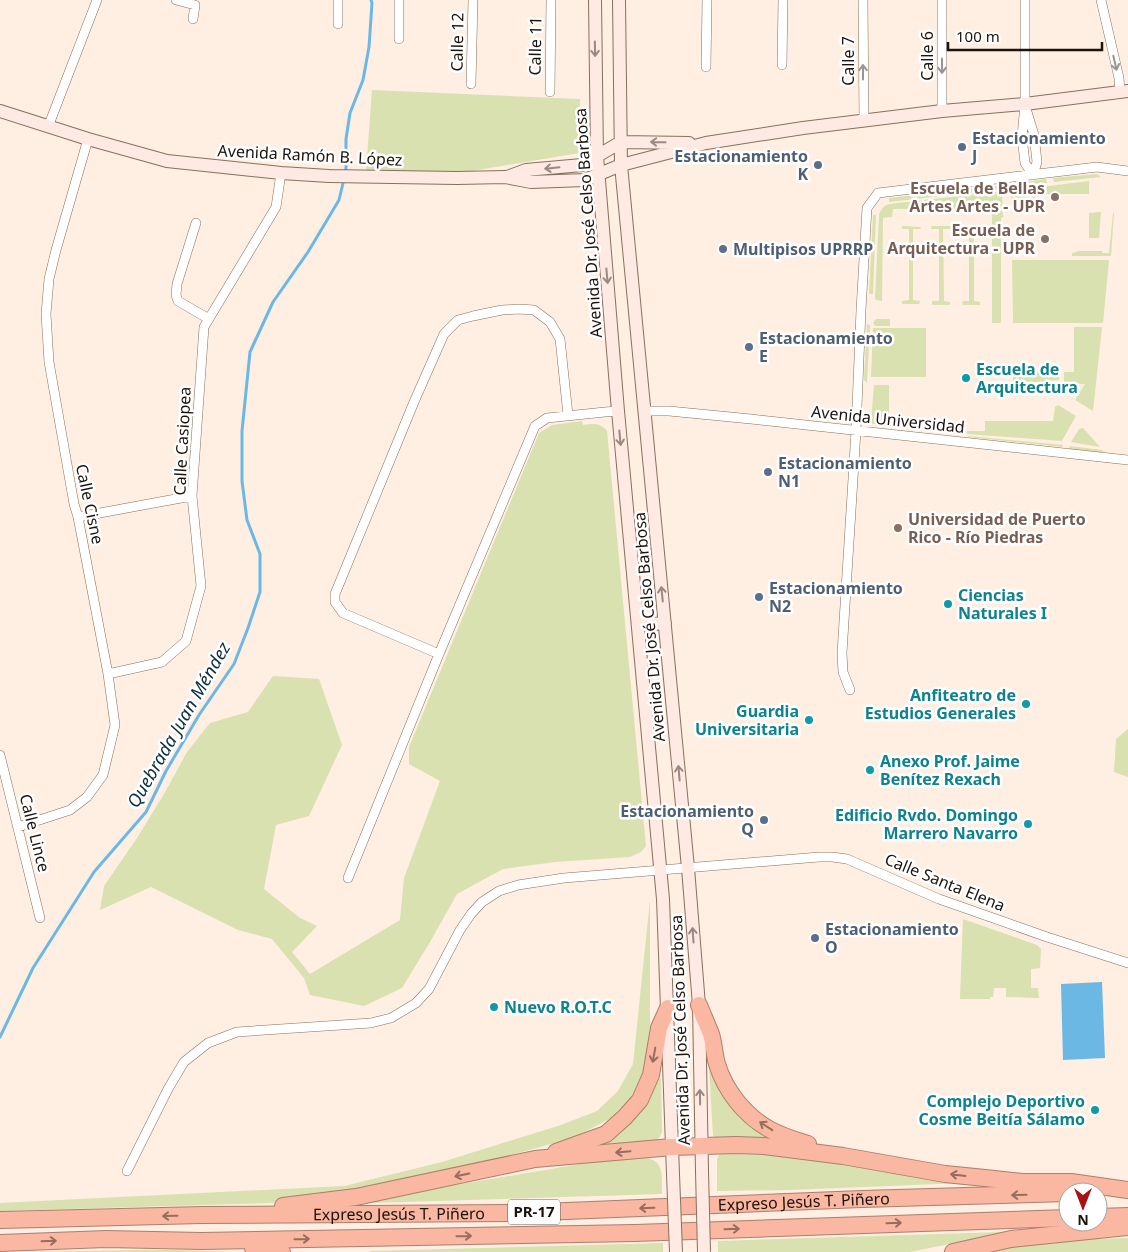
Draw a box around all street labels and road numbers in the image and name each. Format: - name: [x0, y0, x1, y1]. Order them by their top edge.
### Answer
- street label: Calle 12: [445, 12, 469, 72]
- street label: Calle 11: [523, 16, 547, 76]
- street label: Calle 6: [916, 31, 938, 81]
- street label: Calle 7: [837, 36, 859, 86]
- street label: Avenida Dr. José Celso Barbosa: [569, 107, 607, 339]
- street label: Avenida Ramón B. López: [217, 139, 403, 171]
- street label: Calle Casiopea: [168, 386, 196, 496]
- street label: Avenida Universidad: [810, 400, 966, 438]
- street label: Calle Cisne: [71, 462, 109, 546]
- street label: Avenida Dr. José Celso Barbosa: [628, 511, 670, 743]
- street label: Calle Lince: [15, 792, 55, 874]
- street label: Calle Santa Elena: [882, 848, 1008, 916]
- street label: Avenida Dr. José Celso Barbosa: [665, 915, 695, 1145]
- street label: Expreso Jesús T. Piñero: [717, 1187, 890, 1216]
- road number: PR-17: [508, 1200, 560, 1224]
- street label: Expreso Jesús T. Piñero: [313, 1202, 485, 1225]

